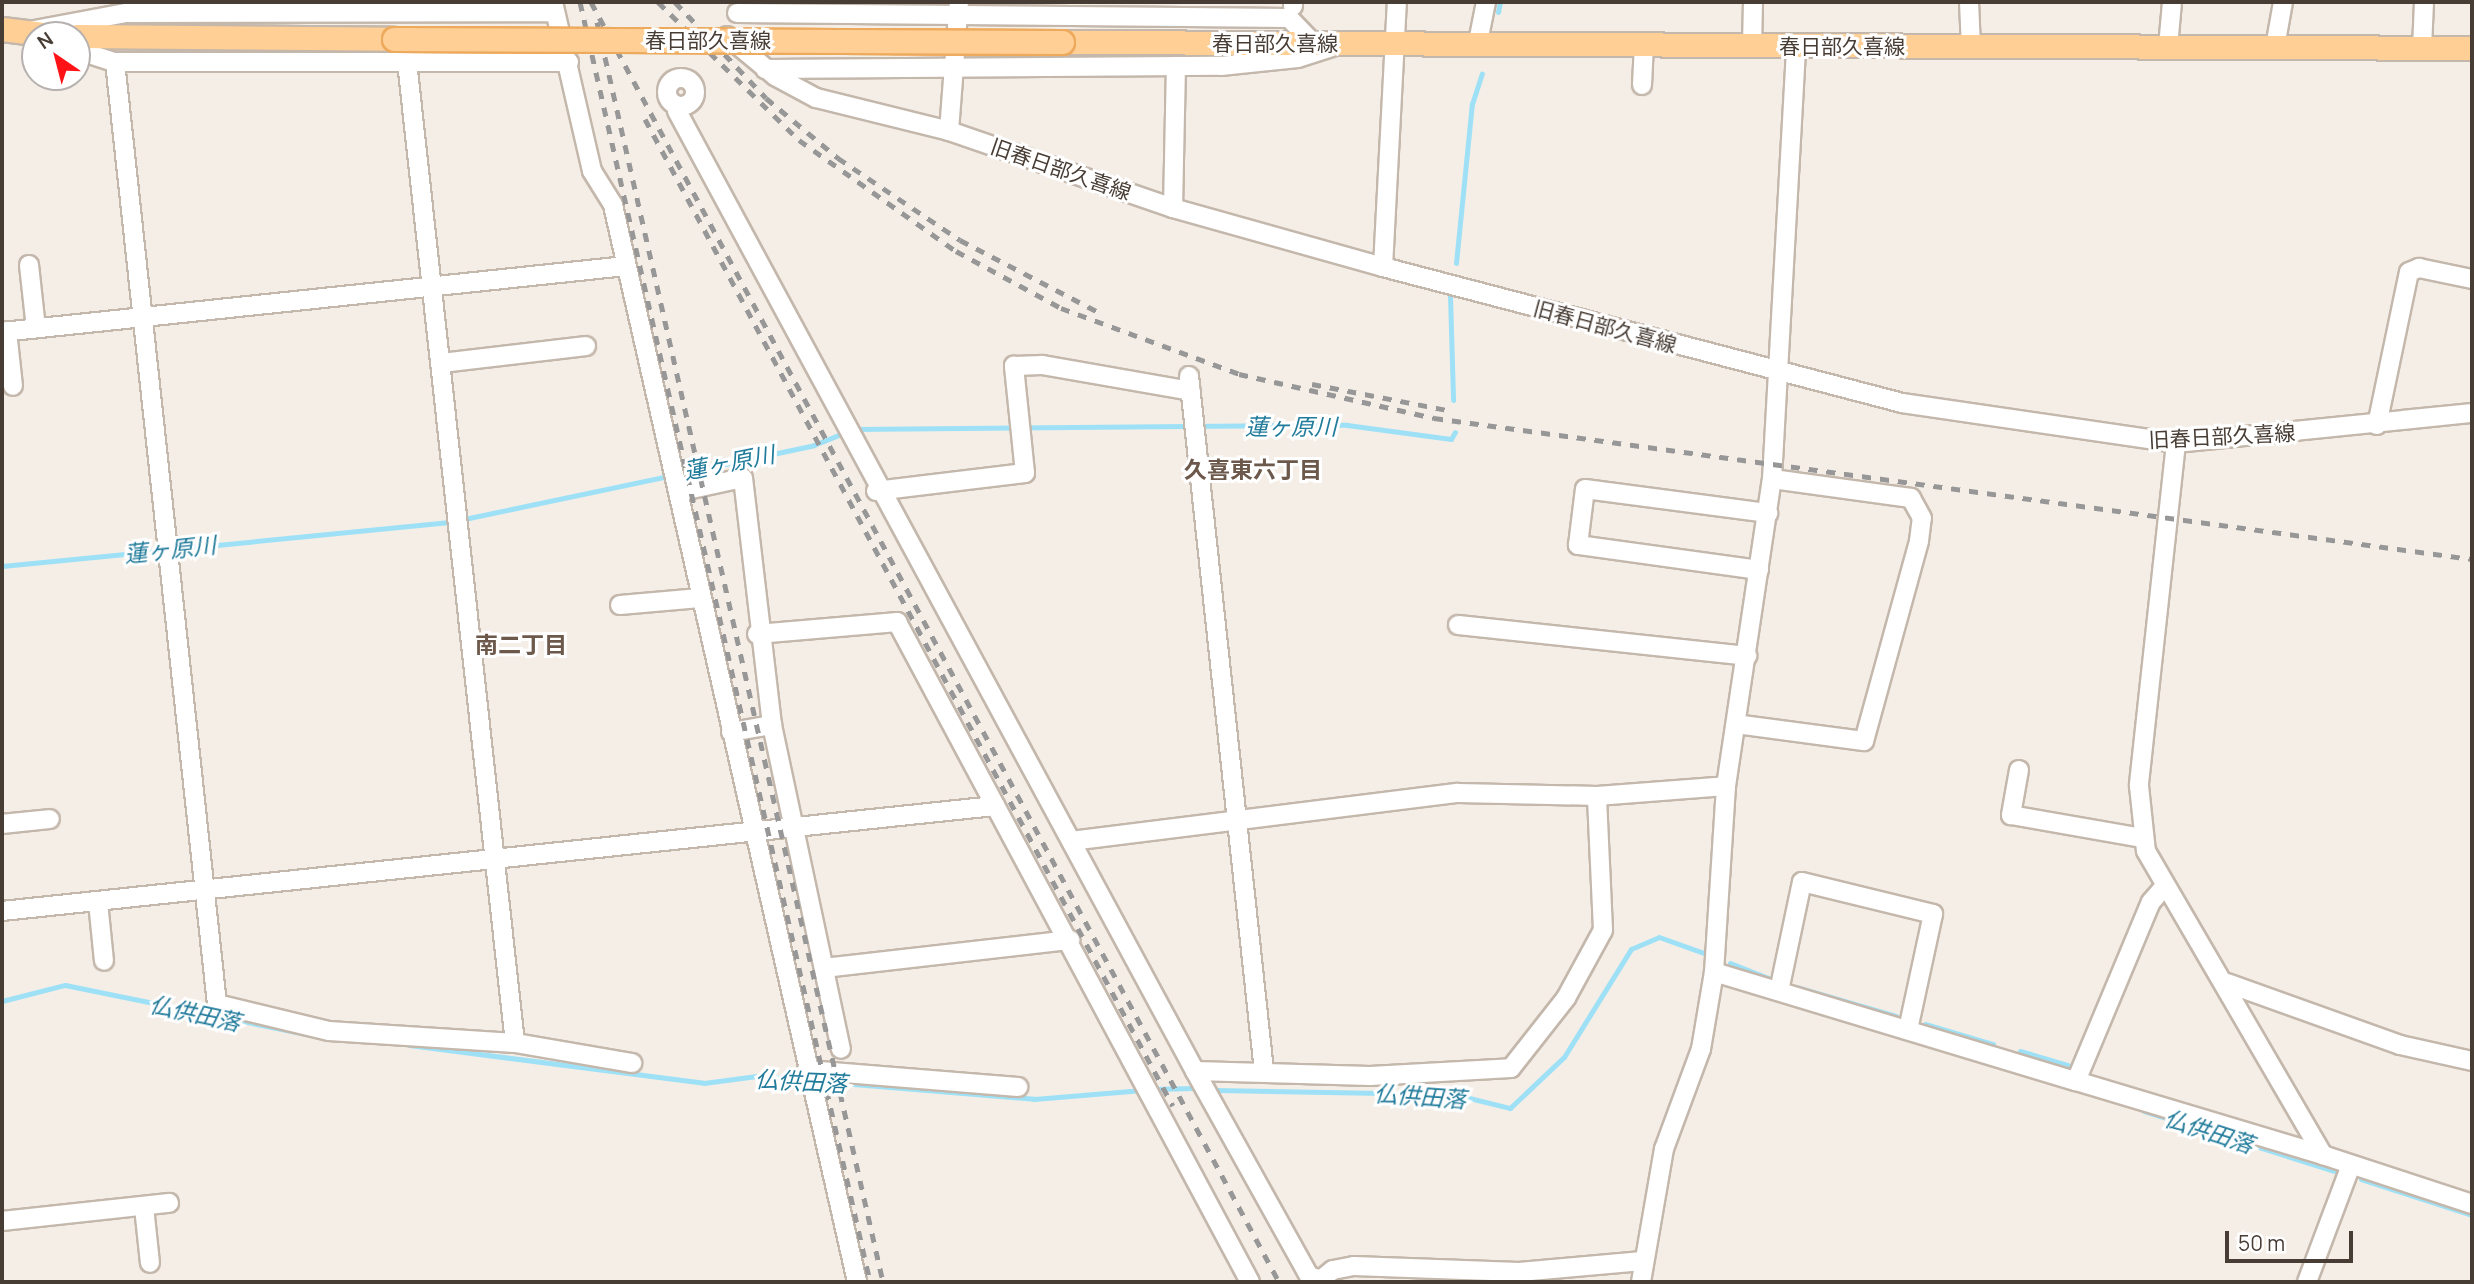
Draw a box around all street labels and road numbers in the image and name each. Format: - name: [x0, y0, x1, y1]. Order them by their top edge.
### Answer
- street label: 春日部久喜線: [645, 27, 771, 53]
- street label: 春日部久喜線: [1212, 30, 1338, 56]
- street label: 春日部久喜線: [1779, 33, 1905, 59]
- street label: 旧春日部久喜線: [987, 133, 1135, 205]
- street label: 旧春日部久喜線: [1531, 295, 1679, 357]
- street label: 旧春日部久喜線: [2148, 420, 2296, 452]

